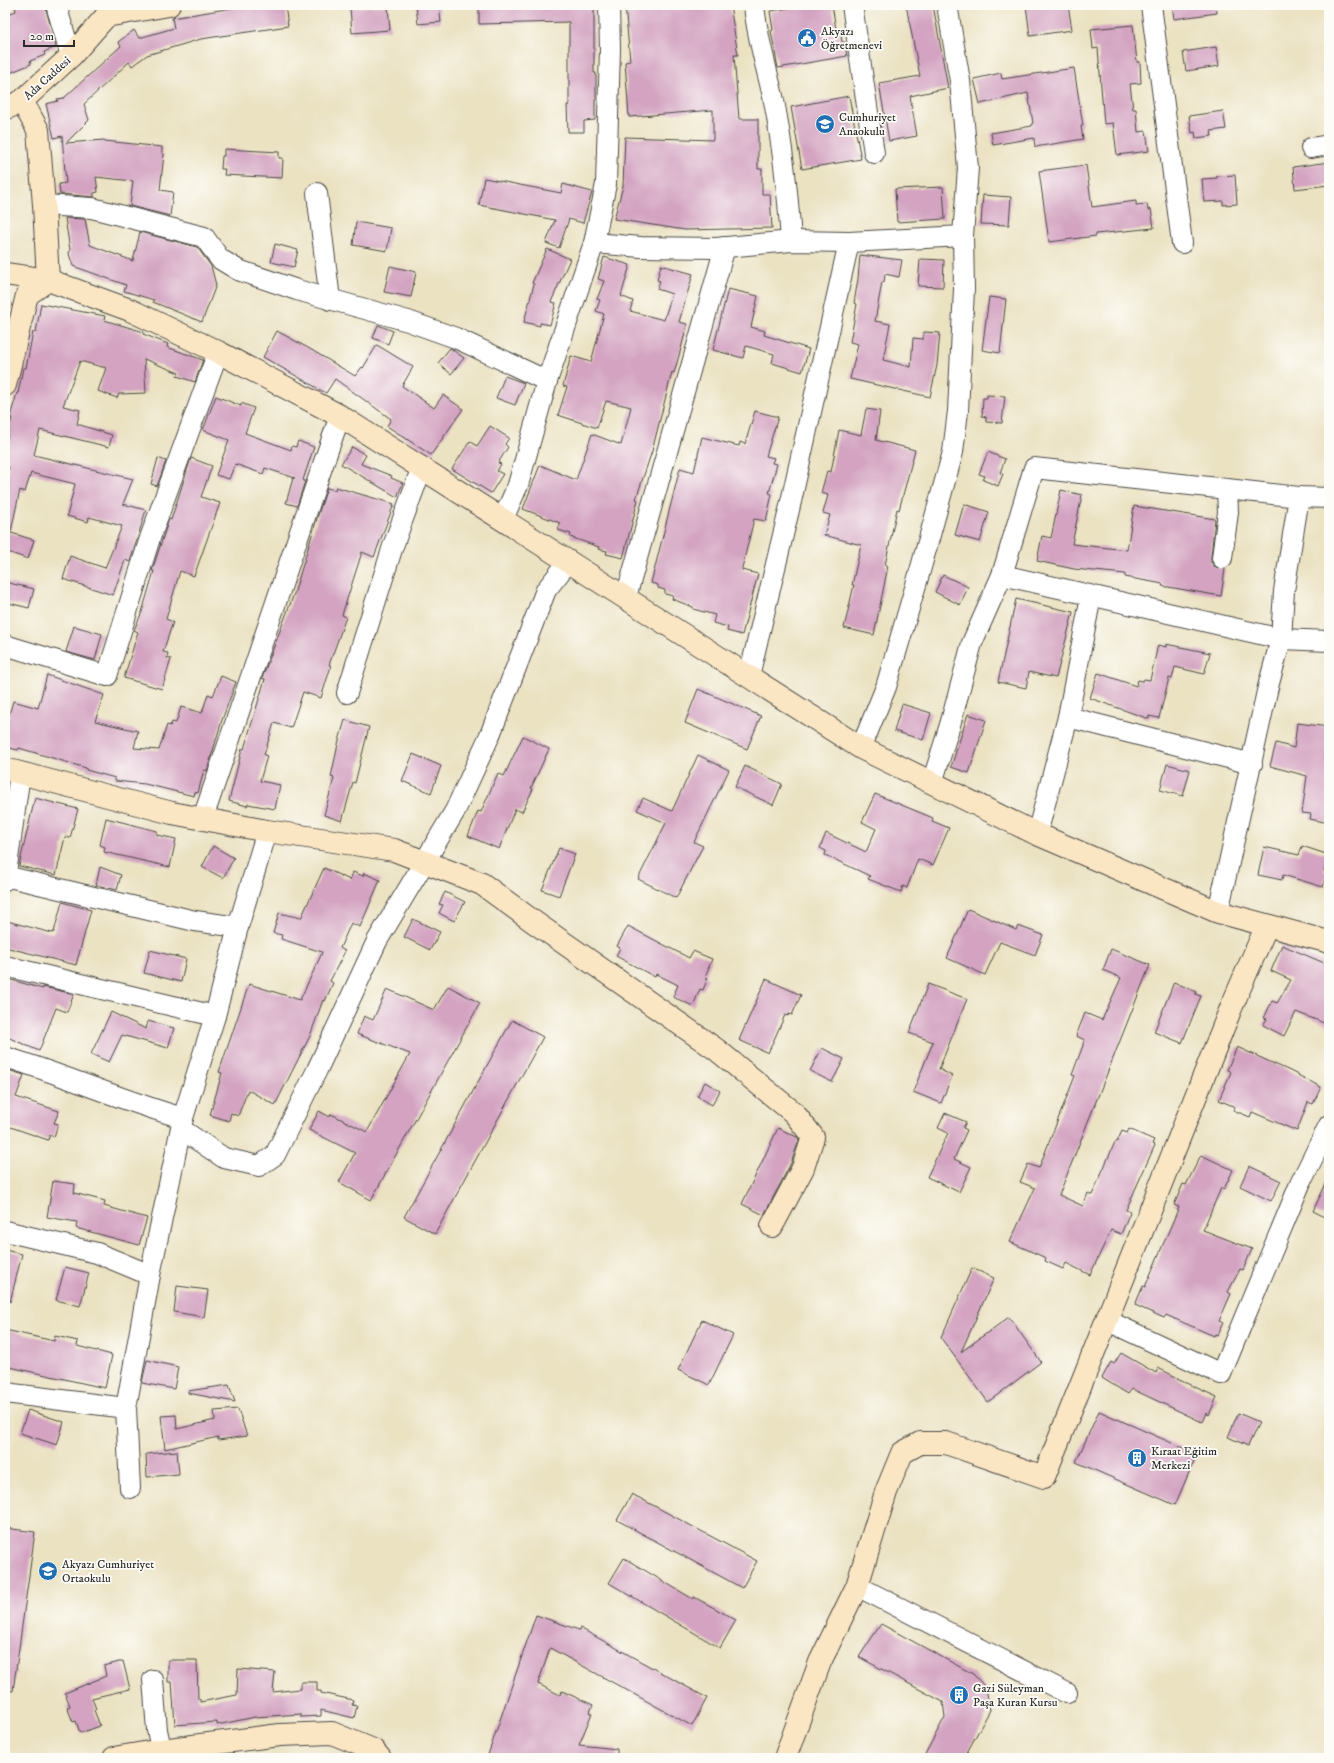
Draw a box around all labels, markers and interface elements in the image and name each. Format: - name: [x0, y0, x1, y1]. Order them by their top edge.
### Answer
- scale bar: [24, 22, 74, 48]
- place label: Akyazı Öğretmenevi: [821, 24, 882, 53]
- public building icon: Akyazı Öğretmenevi: [796, 27, 818, 49]
- text: 20 m: [30, 29, 54, 44]
- street label: Ada Caddesi: [21, 53, 74, 103]
- place label: Cumhuriyet Anaokulu: [839, 110, 896, 139]
- school or university icon: Cumhuriyet Anaokulu: [814, 113, 836, 135]
- place label: Kıraat Eğitim Merkezi: [1151, 1444, 1217, 1473]
- building icon: Kıraat Eğitim Merkezi: [1126, 1447, 1148, 1469]
- place label: Akyazı Cumhuriyet Ortaokulu: [62, 1557, 154, 1586]
- school or university icon: Akyazı Cumhuriyet Ortaokulu: [37, 1560, 59, 1582]
- place label: Gazi Süleyman Paşa Kuran Kursu: [973, 1681, 1058, 1710]
- building icon: Gazi Süleyman Paşa Kuran Kursu: [948, 1684, 970, 1706]

